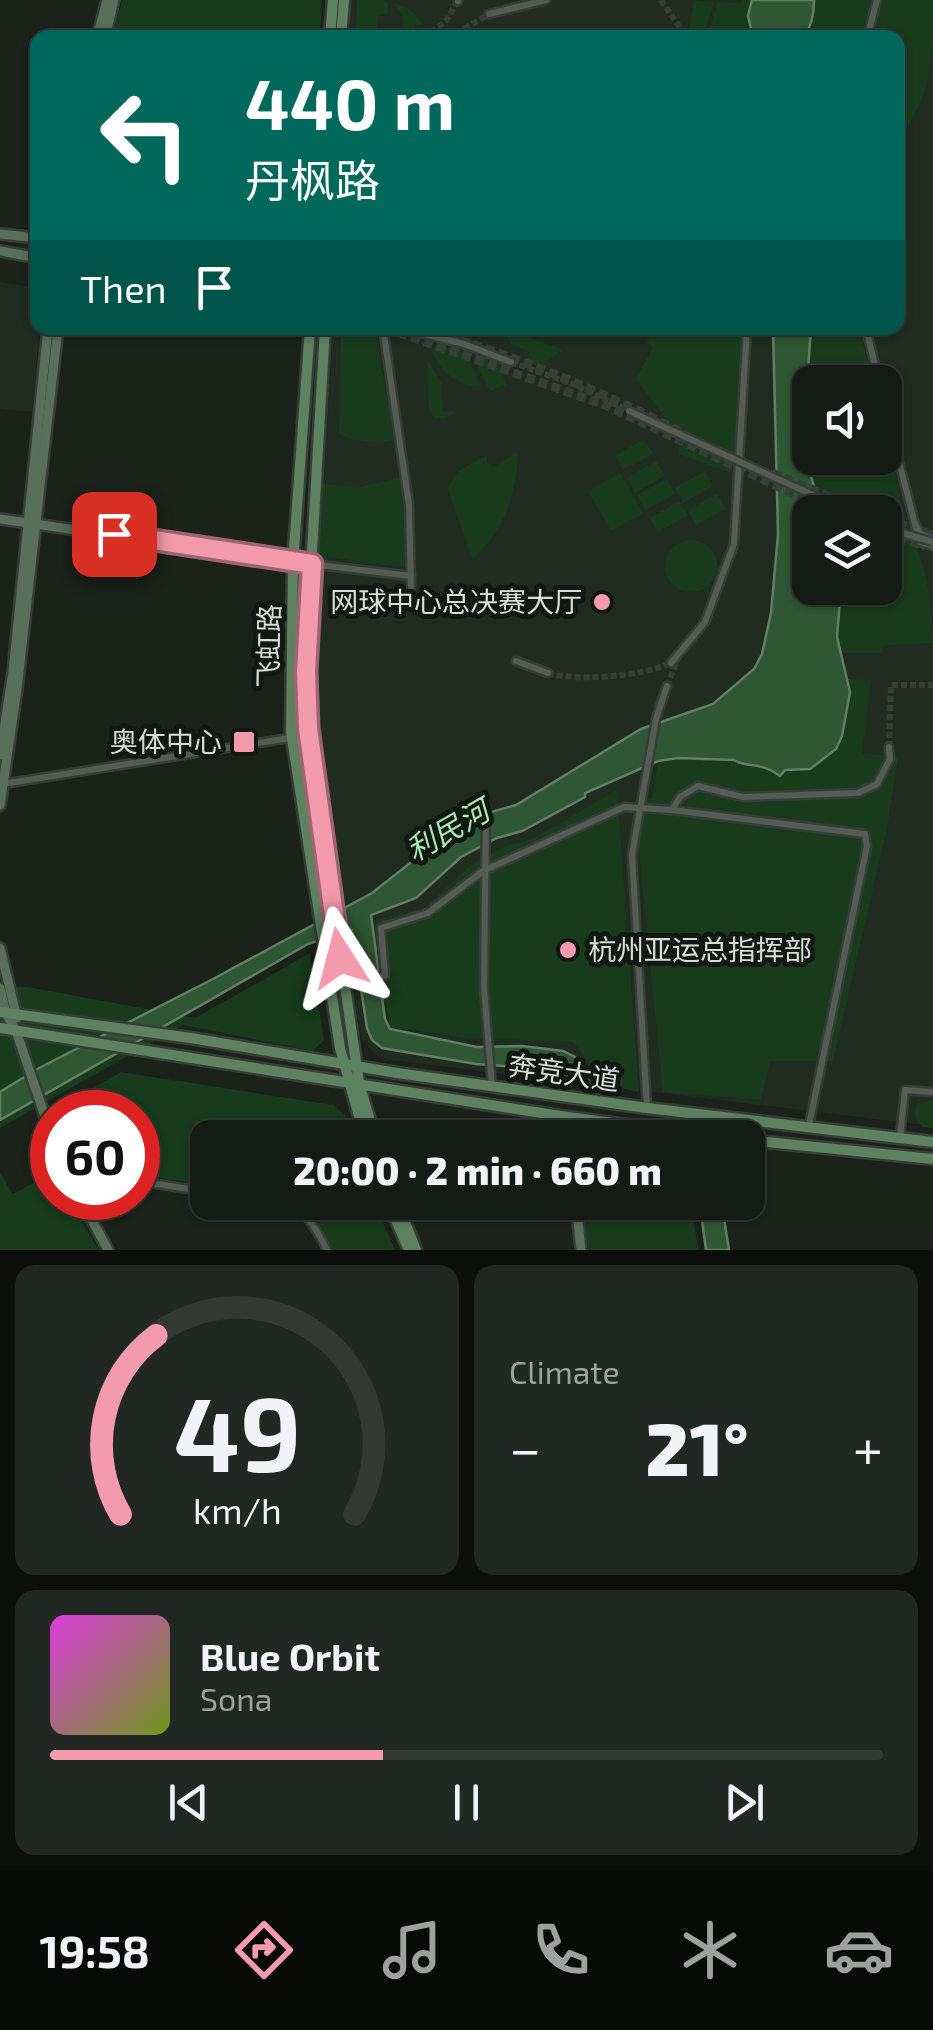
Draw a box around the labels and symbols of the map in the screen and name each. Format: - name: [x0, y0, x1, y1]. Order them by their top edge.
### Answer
- pin: [72, 492, 157, 577]
- place label: 网球中心总决赛大厅: [330, 584, 582, 618]
- marker: 网球中心总决赛大厅: [591, 591, 613, 613]
- street label: 飞虹路: [250, 604, 286, 688]
- place label: 奥体中心: [110, 724, 222, 758]
- marker: 奥体中心: [231, 729, 257, 755]
- water label: 利民河: [399, 789, 499, 867]
- position arrow: [288, 906, 392, 1010]
- place label: 杭州亚运总指挥部: [588, 932, 812, 966]
- marker: 杭州亚运总指挥部: [557, 939, 579, 961]
- street label: 奔竞大道: [506, 1047, 622, 1097]
- speed limit sign: 60: [30, 1090, 160, 1220]

